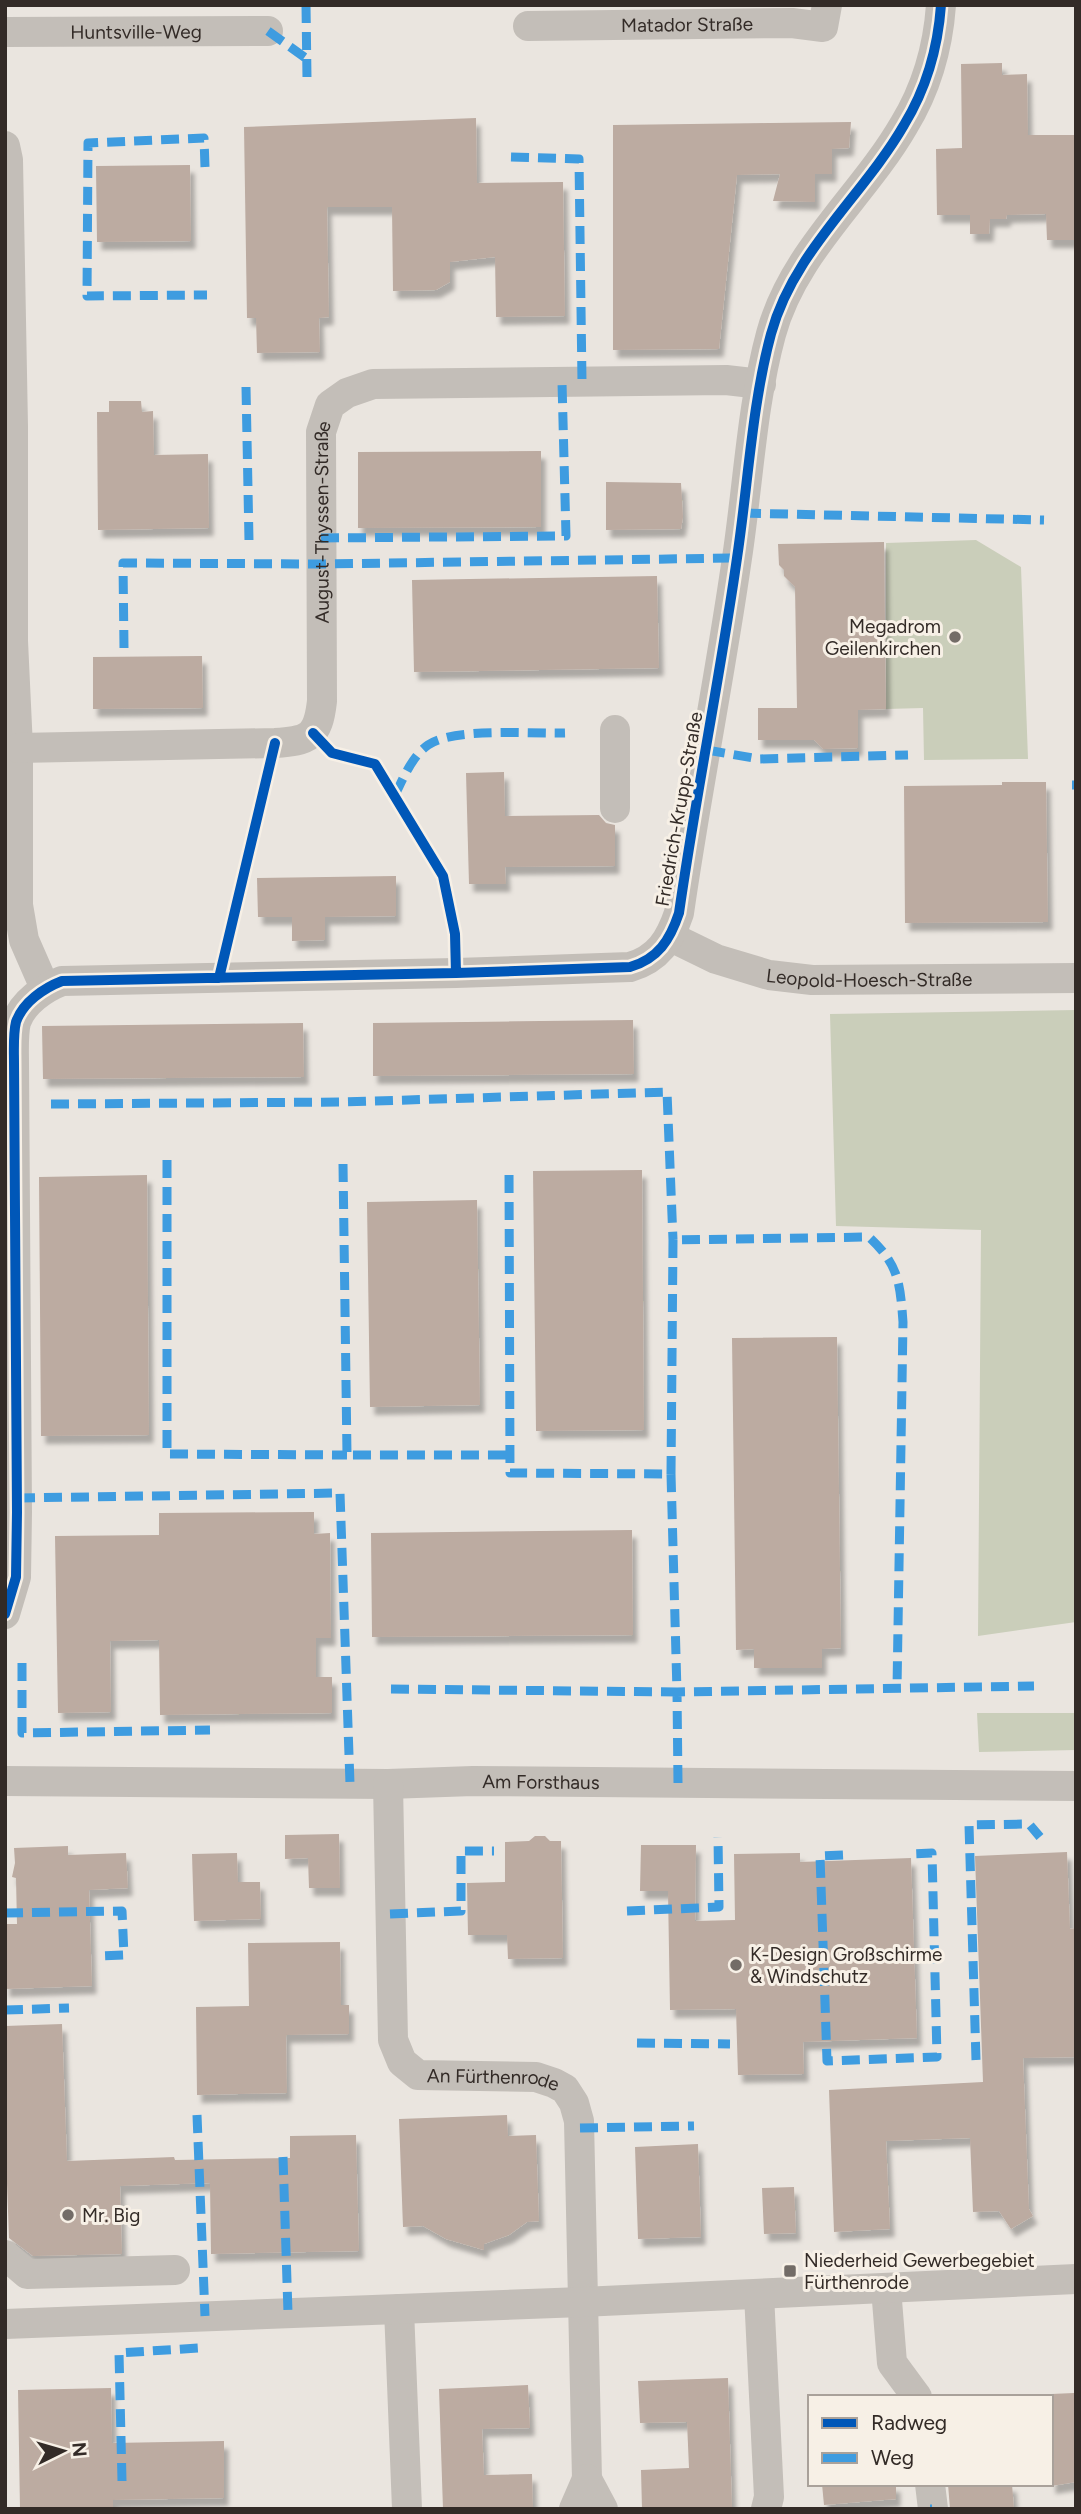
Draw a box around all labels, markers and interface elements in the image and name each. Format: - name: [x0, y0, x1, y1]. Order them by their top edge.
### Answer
- street label: Matador Straße: [621, 12, 753, 36]
- street label: Huntsville-Weg: [70, 20, 202, 43]
- street label: August-Thyssen-Straße: [309, 417, 336, 624]
- place label: Megadrom Geilenkirchen: [825, 615, 941, 660]
- marker: Megadrom Geilenkirchen: [947, 629, 963, 645]
- street label: Friedrich-Krupp-Straße: [651, 710, 707, 908]
- street label: Leopold-Hoesch-Straße: [765, 963, 972, 992]
- street label: Am Forsthaus: [482, 1770, 600, 1794]
- place label: K-Design Großschirme & Windschutz: [750, 1943, 942, 1988]
- marker: K-Design Großschirme & Windschutz: [728, 1957, 744, 1973]
- street label: An Fürthenrode: [427, 2064, 563, 2096]
- place label: Mr. Big: [82, 2204, 140, 2227]
- marker: Mr. Big: [60, 2207, 76, 2223]
- place label: Niederheid Gewerbegebiet Fürthenrode: [804, 2249, 1035, 2294]
- marker: Niederheid Gewerbegebiet Fürthenrode: [782, 2263, 798, 2279]
- legend: [808, 2395, 1053, 2486]
- text: Radweg: [871, 2410, 947, 2435]
- north arrow: [28, 2416, 98, 2486]
- text: N: [67, 2441, 92, 2458]
- text: Weg: [871, 2445, 914, 2470]

